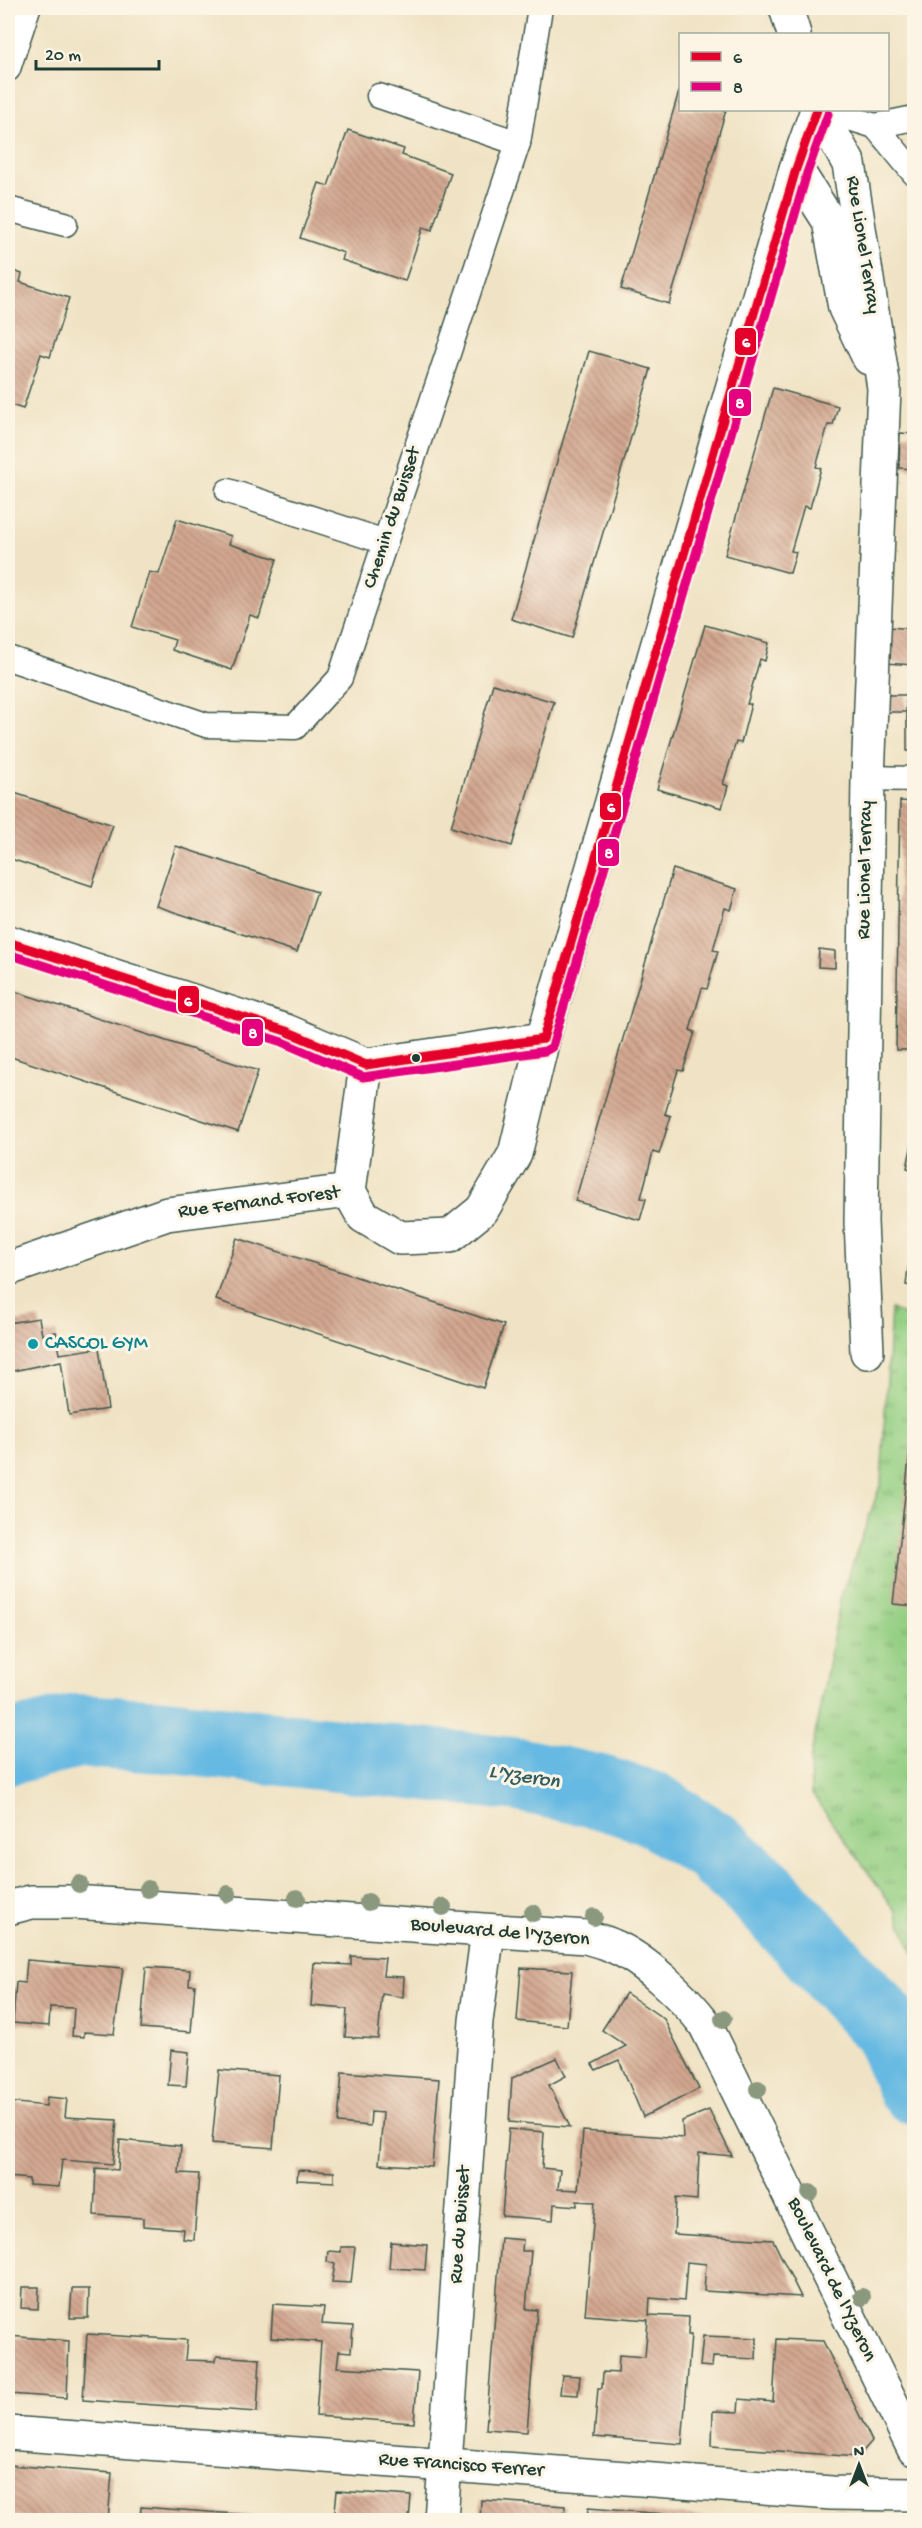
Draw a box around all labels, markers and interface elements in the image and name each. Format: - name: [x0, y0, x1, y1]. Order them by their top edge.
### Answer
- scale bar: [36, 33, 159, 71]
- legend: [679, 33, 889, 111]
- text: 20 m: [45, 46, 81, 67]
- text: 6: [733, 49, 743, 70]
- text: 8: [733, 79, 743, 100]
- street label: Rue Lionel Terray: [840, 175, 884, 316]
- line badge: 6: [734, 327, 757, 356]
- text: 6: [742, 335, 751, 354]
- line badge: 8: [728, 388, 752, 417]
- text: 8: [736, 396, 745, 415]
- street label: Chemin du Buisset: [359, 442, 427, 592]
- line badge: 6: [599, 792, 622, 821]
- text: 6: [607, 800, 616, 819]
- street label: Rue Lionel Terray: [853, 800, 879, 940]
- line badge: 8: [597, 838, 620, 867]
- text: 8: [605, 846, 614, 865]
- line badge: 6: [177, 985, 200, 1014]
- text: 6: [184, 994, 193, 1013]
- line badge: 8: [241, 1018, 264, 1047]
- text: 8: [249, 1026, 258, 1045]
- unlabelled marker: [410, 1052, 422, 1064]
- street label: Rue Fernand Forest: [177, 1181, 343, 1224]
- place label: CASCOL GYM: [45, 1333, 148, 1356]
- marker: CASCOL GYM: [26, 1337, 40, 1351]
- water label: L'Yzeron: [487, 1760, 562, 1796]
- street label: Boulevard de l'Yzeron: [408, 1914, 591, 1952]
- street label: Rue du Buisset: [445, 2164, 477, 2285]
- street label: Boulevard de l'Yzeron: [781, 2193, 881, 2366]
- north arrow: [829, 2435, 889, 2495]
- text: N: [854, 2444, 865, 2463]
- street label: Rue Francisco Ferrer: [378, 2449, 546, 2483]

